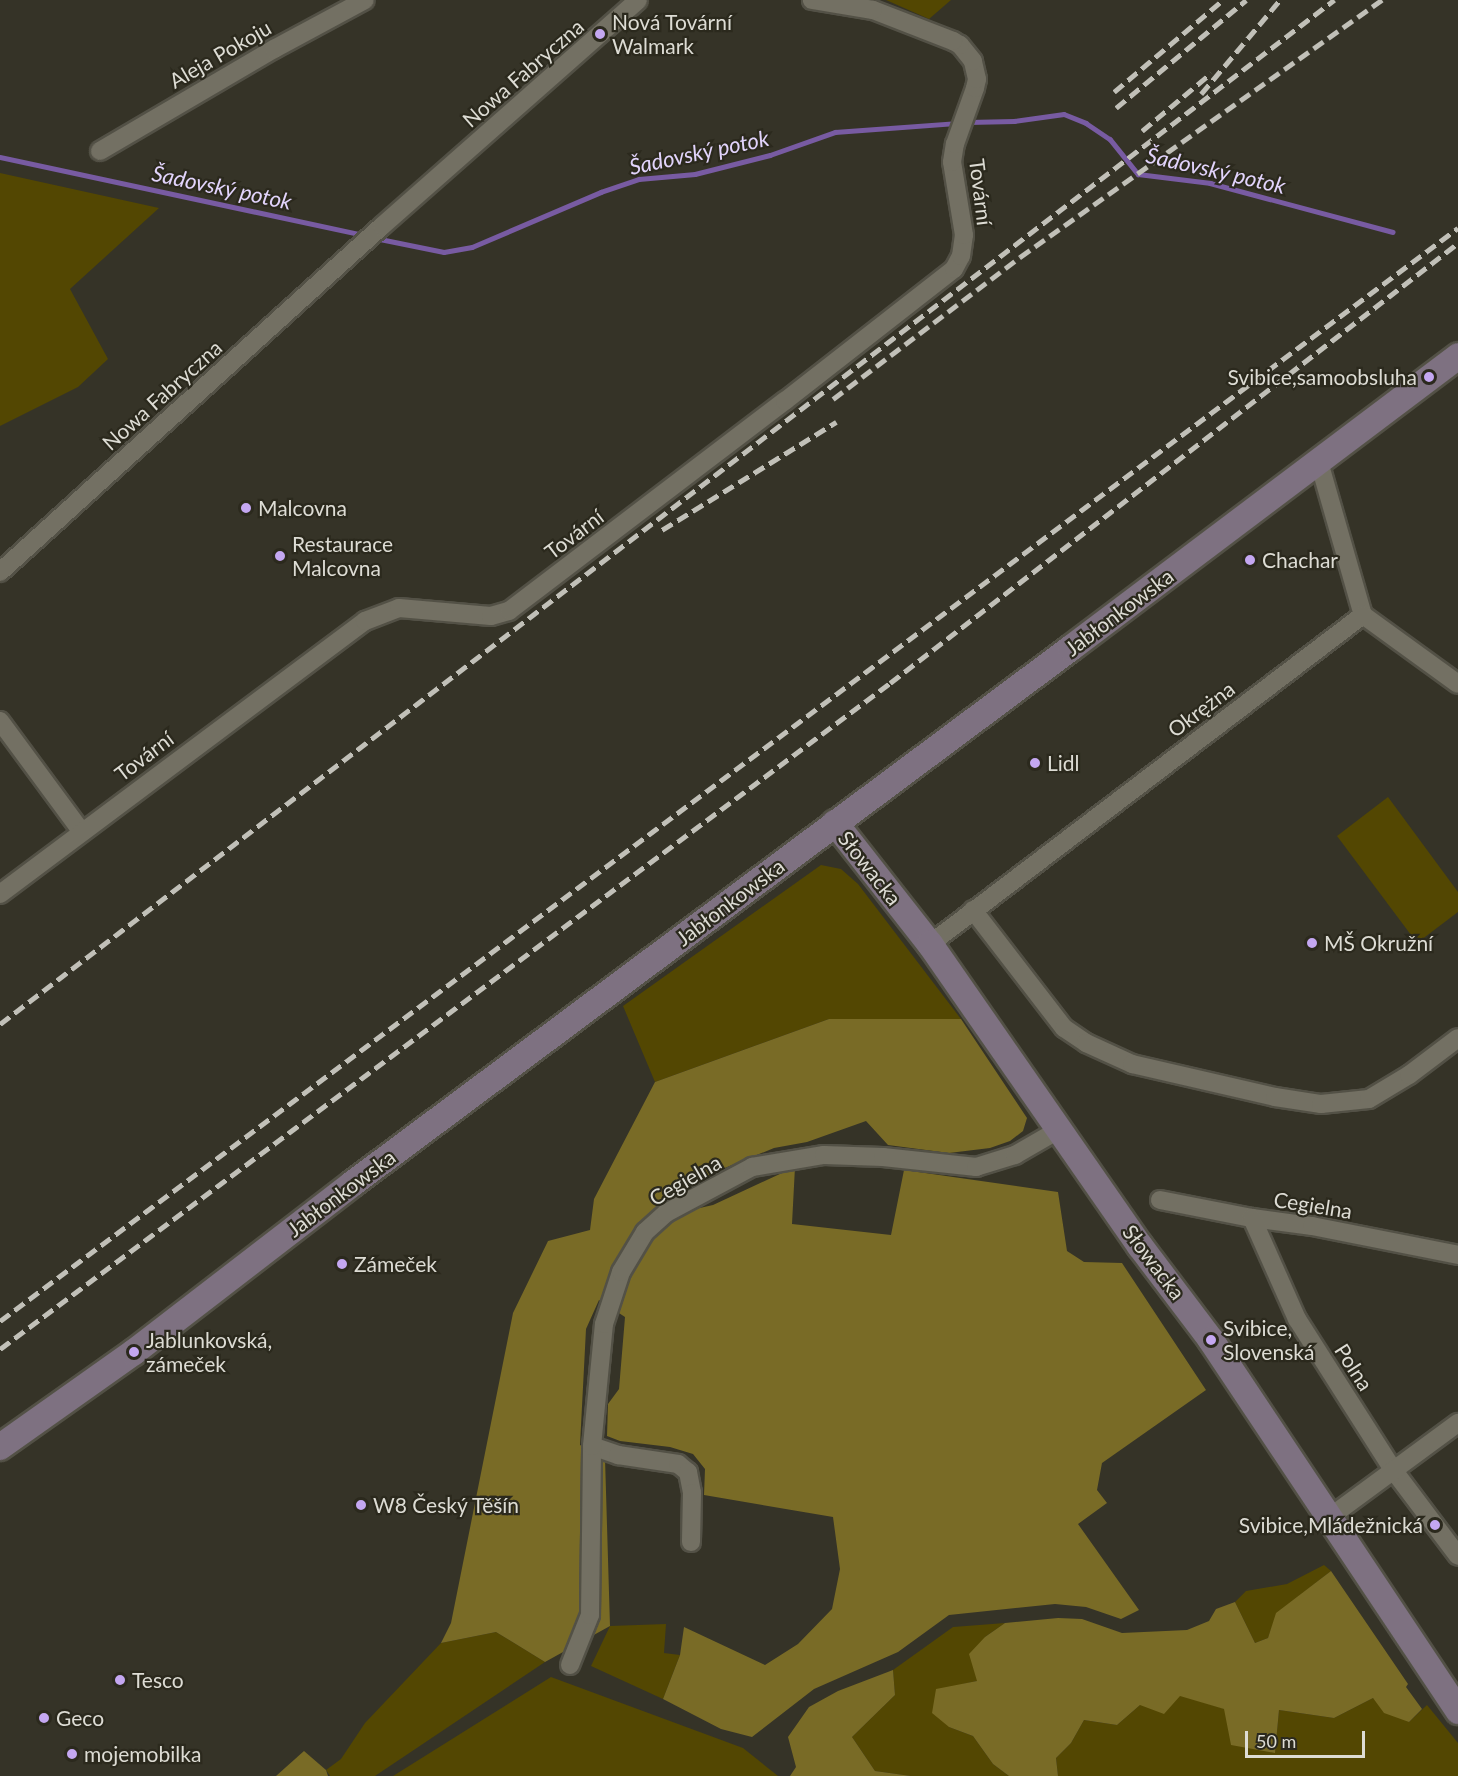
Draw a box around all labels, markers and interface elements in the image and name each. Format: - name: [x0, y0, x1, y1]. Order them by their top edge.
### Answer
- place label: Nová Tovární Walmark: [612, 9, 733, 59]
- street label: Nowa Fabryczna: [457, 14, 589, 132]
- street label: Aleja Pokoju: [164, 15, 276, 93]
- marker: Nová Tovární Walmark: [593, 27, 607, 41]
- water label: Šadovský potok: [627, 124, 771, 180]
- water label: Šadovský potok: [1144, 141, 1288, 199]
- street label: Tovární: [964, 157, 998, 227]
- water label: Šadovský potok: [150, 159, 294, 215]
- street label: Nowa Fabryczna: [97, 335, 227, 455]
- place label: Svibice,samoobsluha: [1227, 364, 1417, 390]
- marker: Svibice,samoobsluha: [1422, 370, 1436, 384]
- place label: Malcovna: [258, 495, 347, 521]
- marker: Malcovna: [239, 501, 253, 515]
- street label: Tovární: [540, 504, 608, 564]
- place label: Restaurace Malcovna: [292, 531, 393, 581]
- place label: Chachar: [1262, 547, 1338, 573]
- marker: Restaurace Malcovna: [273, 549, 287, 563]
- marker: Chachar: [1243, 553, 1257, 567]
- street label: Jabłonkowska: [1060, 563, 1178, 661]
- street label: Okrężna: [1163, 676, 1239, 742]
- street label: Tovární: [110, 726, 178, 786]
- place label: Lidl: [1047, 750, 1080, 776]
- marker: Lidl: [1028, 756, 1042, 770]
- street label: Słowacka: [833, 826, 907, 910]
- street label: Jabłonkowska: [671, 853, 789, 951]
- place label: MŠ Okružní: [1324, 930, 1433, 956]
- marker: MŠ Okružní: [1305, 936, 1319, 950]
- street label: Jabłonkowska: [282, 1144, 400, 1242]
- street label: Cegielna: [644, 1149, 726, 1211]
- street label: Cegielna: [1272, 1186, 1354, 1224]
- street label: Słowacka: [1118, 1220, 1190, 1304]
- place label: Zámeček: [354, 1251, 437, 1277]
- marker: Zámeček: [335, 1257, 349, 1271]
- place label: Svibice, Slovenská: [1223, 1315, 1314, 1365]
- place label: Jablunkovská, zámeček: [146, 1327, 272, 1377]
- marker: Svibice, Slovenská: [1204, 1333, 1218, 1347]
- street label: Polna: [1330, 1339, 1378, 1395]
- marker: Jablunkovská, zámeček: [127, 1345, 141, 1359]
- place label: W8 Český Těšín: [373, 1492, 520, 1518]
- marker: W8 Český Těšín: [354, 1498, 368, 1512]
- place label: Svibice,Mládežnická: [1239, 1512, 1423, 1538]
- marker: Svibice,Mládežnická: [1428, 1518, 1442, 1532]
- place label: Tesco: [132, 1667, 184, 1693]
- marker: Tesco: [113, 1673, 127, 1687]
- place label: Geco: [56, 1705, 104, 1731]
- marker: Geco: [37, 1711, 51, 1725]
- scale bar: [1248, 1719, 1368, 1757]
- text: 50 m: [1256, 1730, 1296, 1752]
- place label: mojemobilka: [84, 1741, 201, 1767]
- marker: mojemobilka: [65, 1747, 79, 1761]

